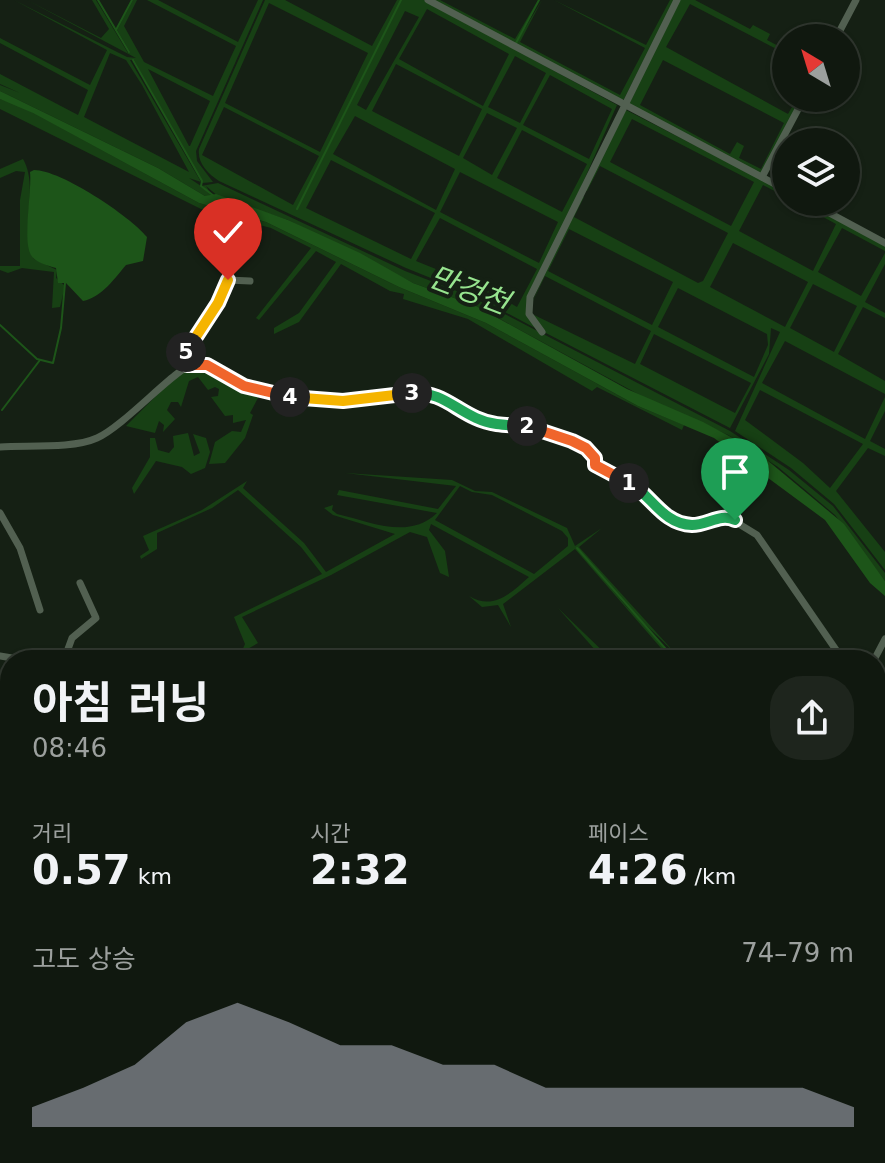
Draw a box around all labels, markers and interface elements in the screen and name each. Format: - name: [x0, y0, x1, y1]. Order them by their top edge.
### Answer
- north arrow: [772, 24, 860, 112]
- map controls: [772, 24, 860, 216]
- button: layers: [772, 128, 860, 216]
- pin: [194, 198, 262, 280]
- icon: check: [206, 210, 250, 254]
- water label: 만겅천: [424, 258, 517, 322]
- pin: 5: [166, 332, 206, 372]
- text: 5: [178, 339, 194, 364]
- pin: 3: [392, 373, 432, 413]
- pin: 4: [270, 377, 310, 417]
- text: 3: [404, 380, 420, 405]
- text: 4: [282, 384, 298, 409]
- pin: 2: [507, 406, 547, 446]
- text: 2: [519, 413, 535, 438]
- pin: [701, 438, 769, 520]
- icon: arrive: [713, 450, 757, 494]
- pin: 1: [609, 463, 649, 503]
- text: 1: [621, 470, 637, 495]
- button: share: [770, 676, 854, 760]
- text: 아침 러닝: [32, 677, 209, 728]
- text: 08:46: [32, 733, 107, 763]
- text: 거리: [32, 821, 72, 846]
- text: 시간: [310, 821, 350, 846]
- text: 페이스: [588, 821, 649, 846]
- text: 0.57: [32, 847, 131, 893]
- text: 2:32: [310, 847, 410, 893]
- text: 4:26: [588, 847, 688, 893]
- text: km: [131, 864, 172, 889]
- text: /km: [688, 864, 736, 889]
- text: 74–79 m: [741, 938, 854, 968]
- text: 고도 상승: [32, 944, 136, 974]

